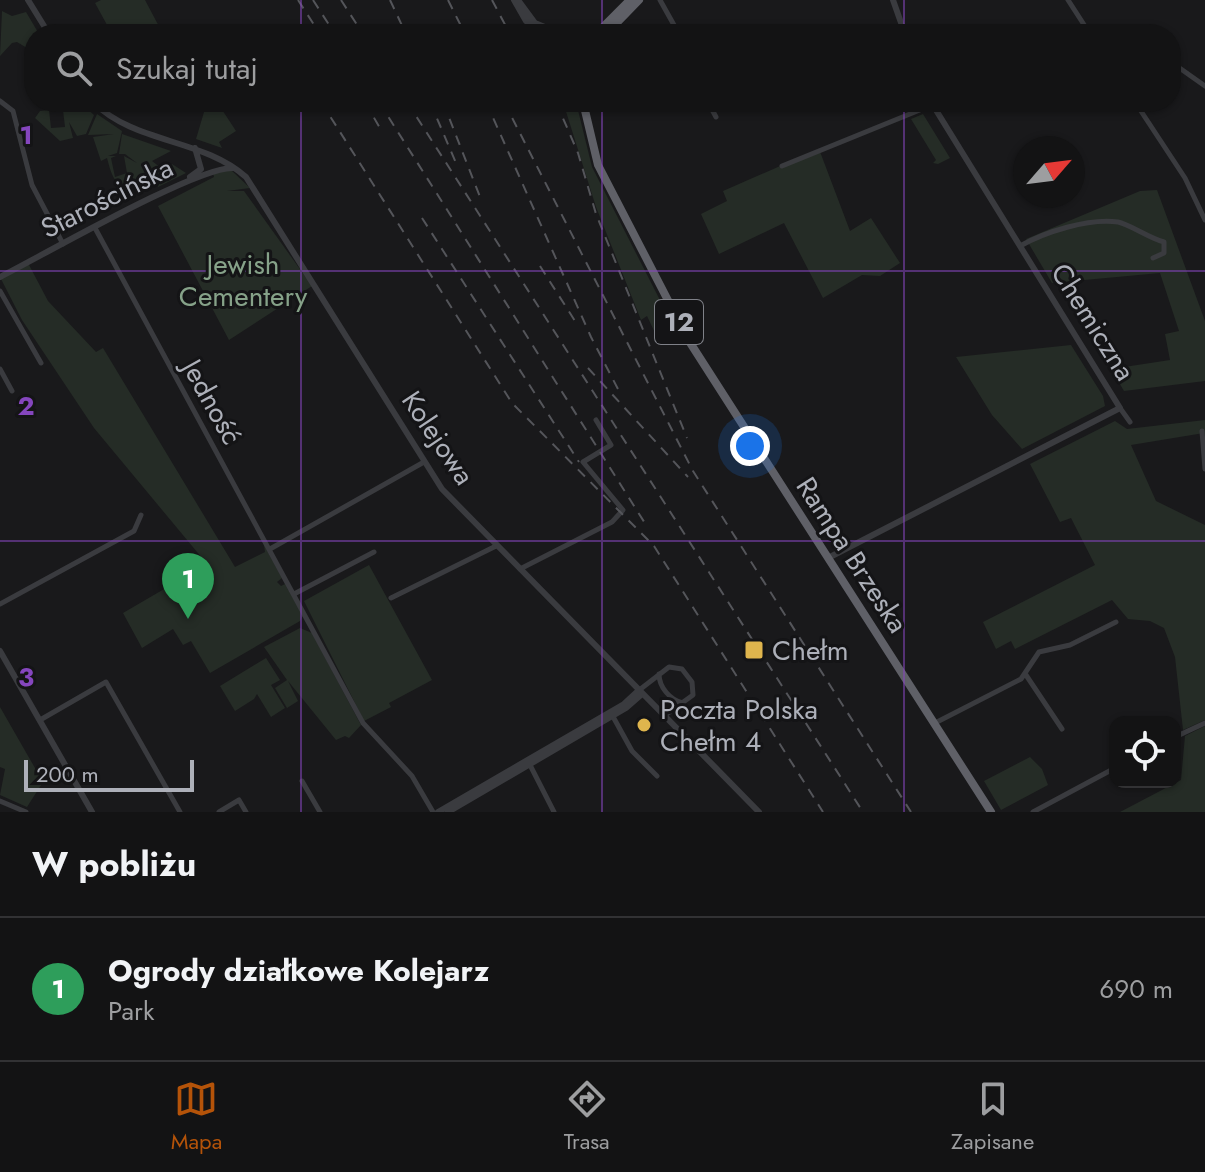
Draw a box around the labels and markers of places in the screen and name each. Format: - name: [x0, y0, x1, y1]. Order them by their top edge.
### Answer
- pin: 1: [162, 553, 214, 619]
- place label: Chełm: [772, 630, 849, 671]
- marker: Chełm: [743, 639, 765, 661]
- place label: Poczta Polska Chełm 4: [660, 689, 818, 762]
- marker: Poczta Polska Chełm 4: [635, 716, 653, 734]

